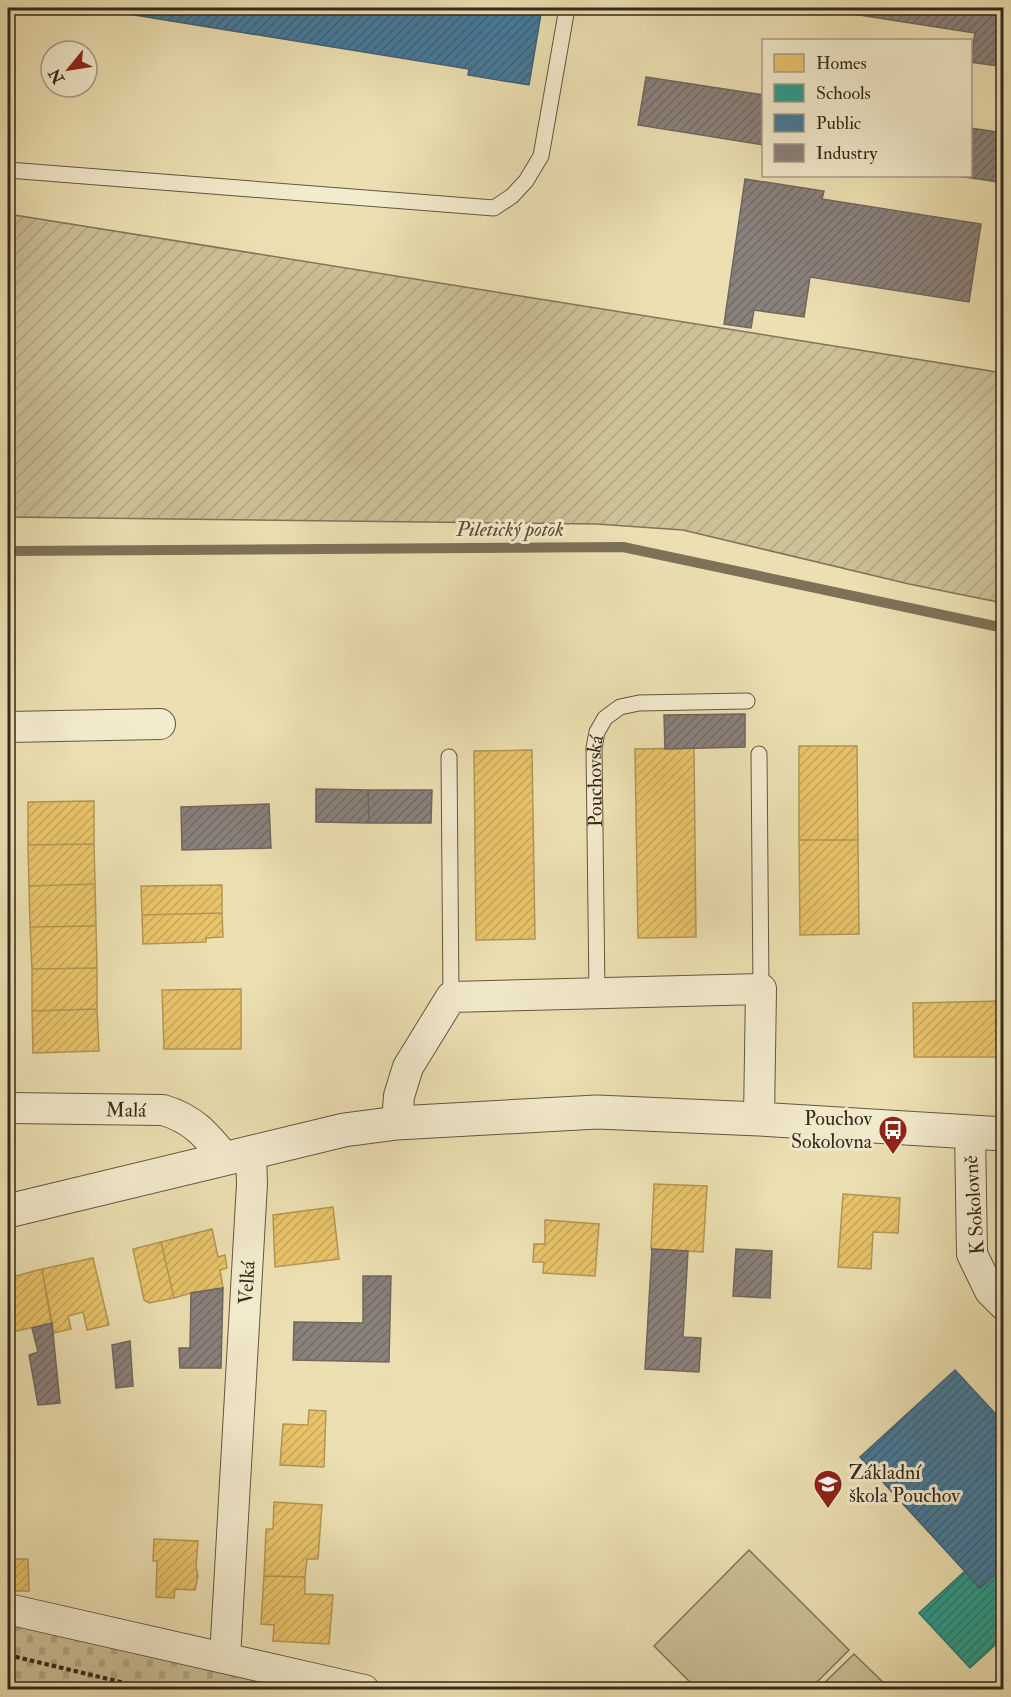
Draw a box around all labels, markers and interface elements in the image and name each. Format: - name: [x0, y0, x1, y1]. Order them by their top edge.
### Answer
- north arrow: [39, 39, 99, 99]
- legend: [762, 39, 972, 177]
- text: Homes: [816, 52, 867, 75]
- text: N: [44, 64, 70, 88]
- text: Schools: [816, 82, 871, 105]
- text: Public: [816, 112, 861, 135]
- text: Industry: [816, 142, 878, 165]
- water label: Piletický potok: [455, 516, 564, 543]
- street label: Pouchovská: [581, 732, 609, 827]
- street label: Malá: [105, 1097, 147, 1122]
- place label: Pouchov Sokolovna: [791, 1106, 873, 1154]
- bus stop icon: Pouchov Sokolovna: [877, 1114, 909, 1156]
- street label: K Sokolovně: [958, 1155, 990, 1255]
- street label: Velká: [233, 1259, 260, 1305]
- place label: Základní škola Pouchov: [849, 1460, 960, 1508]
- school or university icon: Základní škola Pouchov: [812, 1468, 844, 1510]

